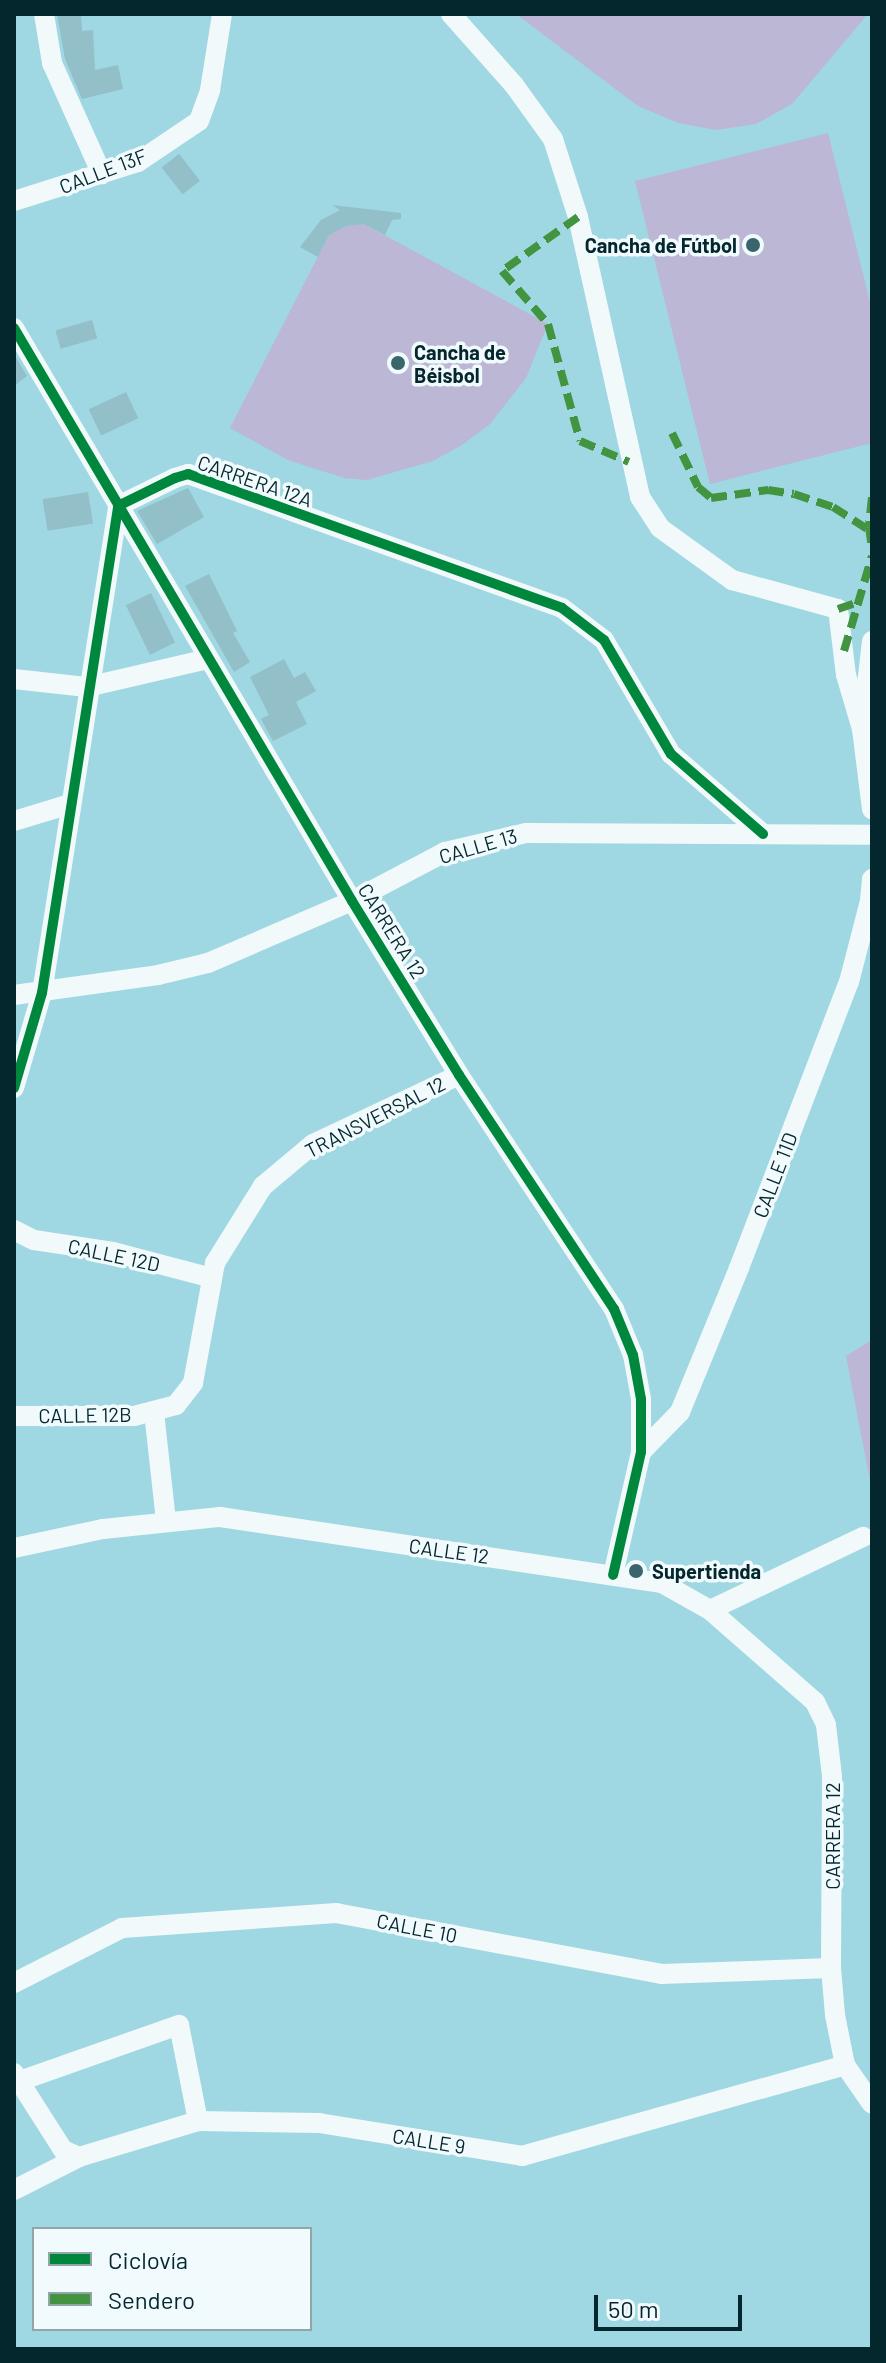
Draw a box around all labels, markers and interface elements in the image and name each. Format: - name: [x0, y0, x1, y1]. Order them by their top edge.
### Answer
- street label: CALLE 13F: [56, 143, 150, 199]
- place label: Cancha de Fútbol: [585, 233, 737, 257]
- marker: Cancha de Fútbol: [744, 236, 762, 254]
- place label: Cancha de Béisbol: [414, 340, 506, 387]
- marker: Cancha de Béisbol: [389, 354, 407, 372]
- street label: CARRERA 12A: [194, 450, 316, 512]
- street label: CALLE 13: [436, 823, 520, 869]
- street label: CARRERA 12: [353, 879, 431, 983]
- street label: TRANSVERSAL 12: [301, 1071, 449, 1163]
- street label: CALLE 11D: [748, 1129, 802, 1221]
- street label: CALLE 12D: [66, 1234, 162, 1276]
- street label: CALLE 12B: [38, 1402, 132, 1428]
- street label: CALLE 12: [407, 1533, 491, 1569]
- place label: Supertienda: [652, 1559, 761, 1583]
- marker: Supertienda: [627, 1562, 645, 1580]
- street label: CARRERA 12: [820, 1782, 844, 1890]
- street label: CALLE 10: [375, 1908, 459, 1948]
- street label: CALLE 9: [391, 2123, 467, 2159]
- legend: [32, 2227, 312, 2331]
- text: Ciclovía: [108, 2245, 188, 2274]
- scale bar: [598, 2279, 746, 2329]
- text: Sendero: [108, 2285, 195, 2314]
- text: 50 m: [608, 2294, 659, 2323]

